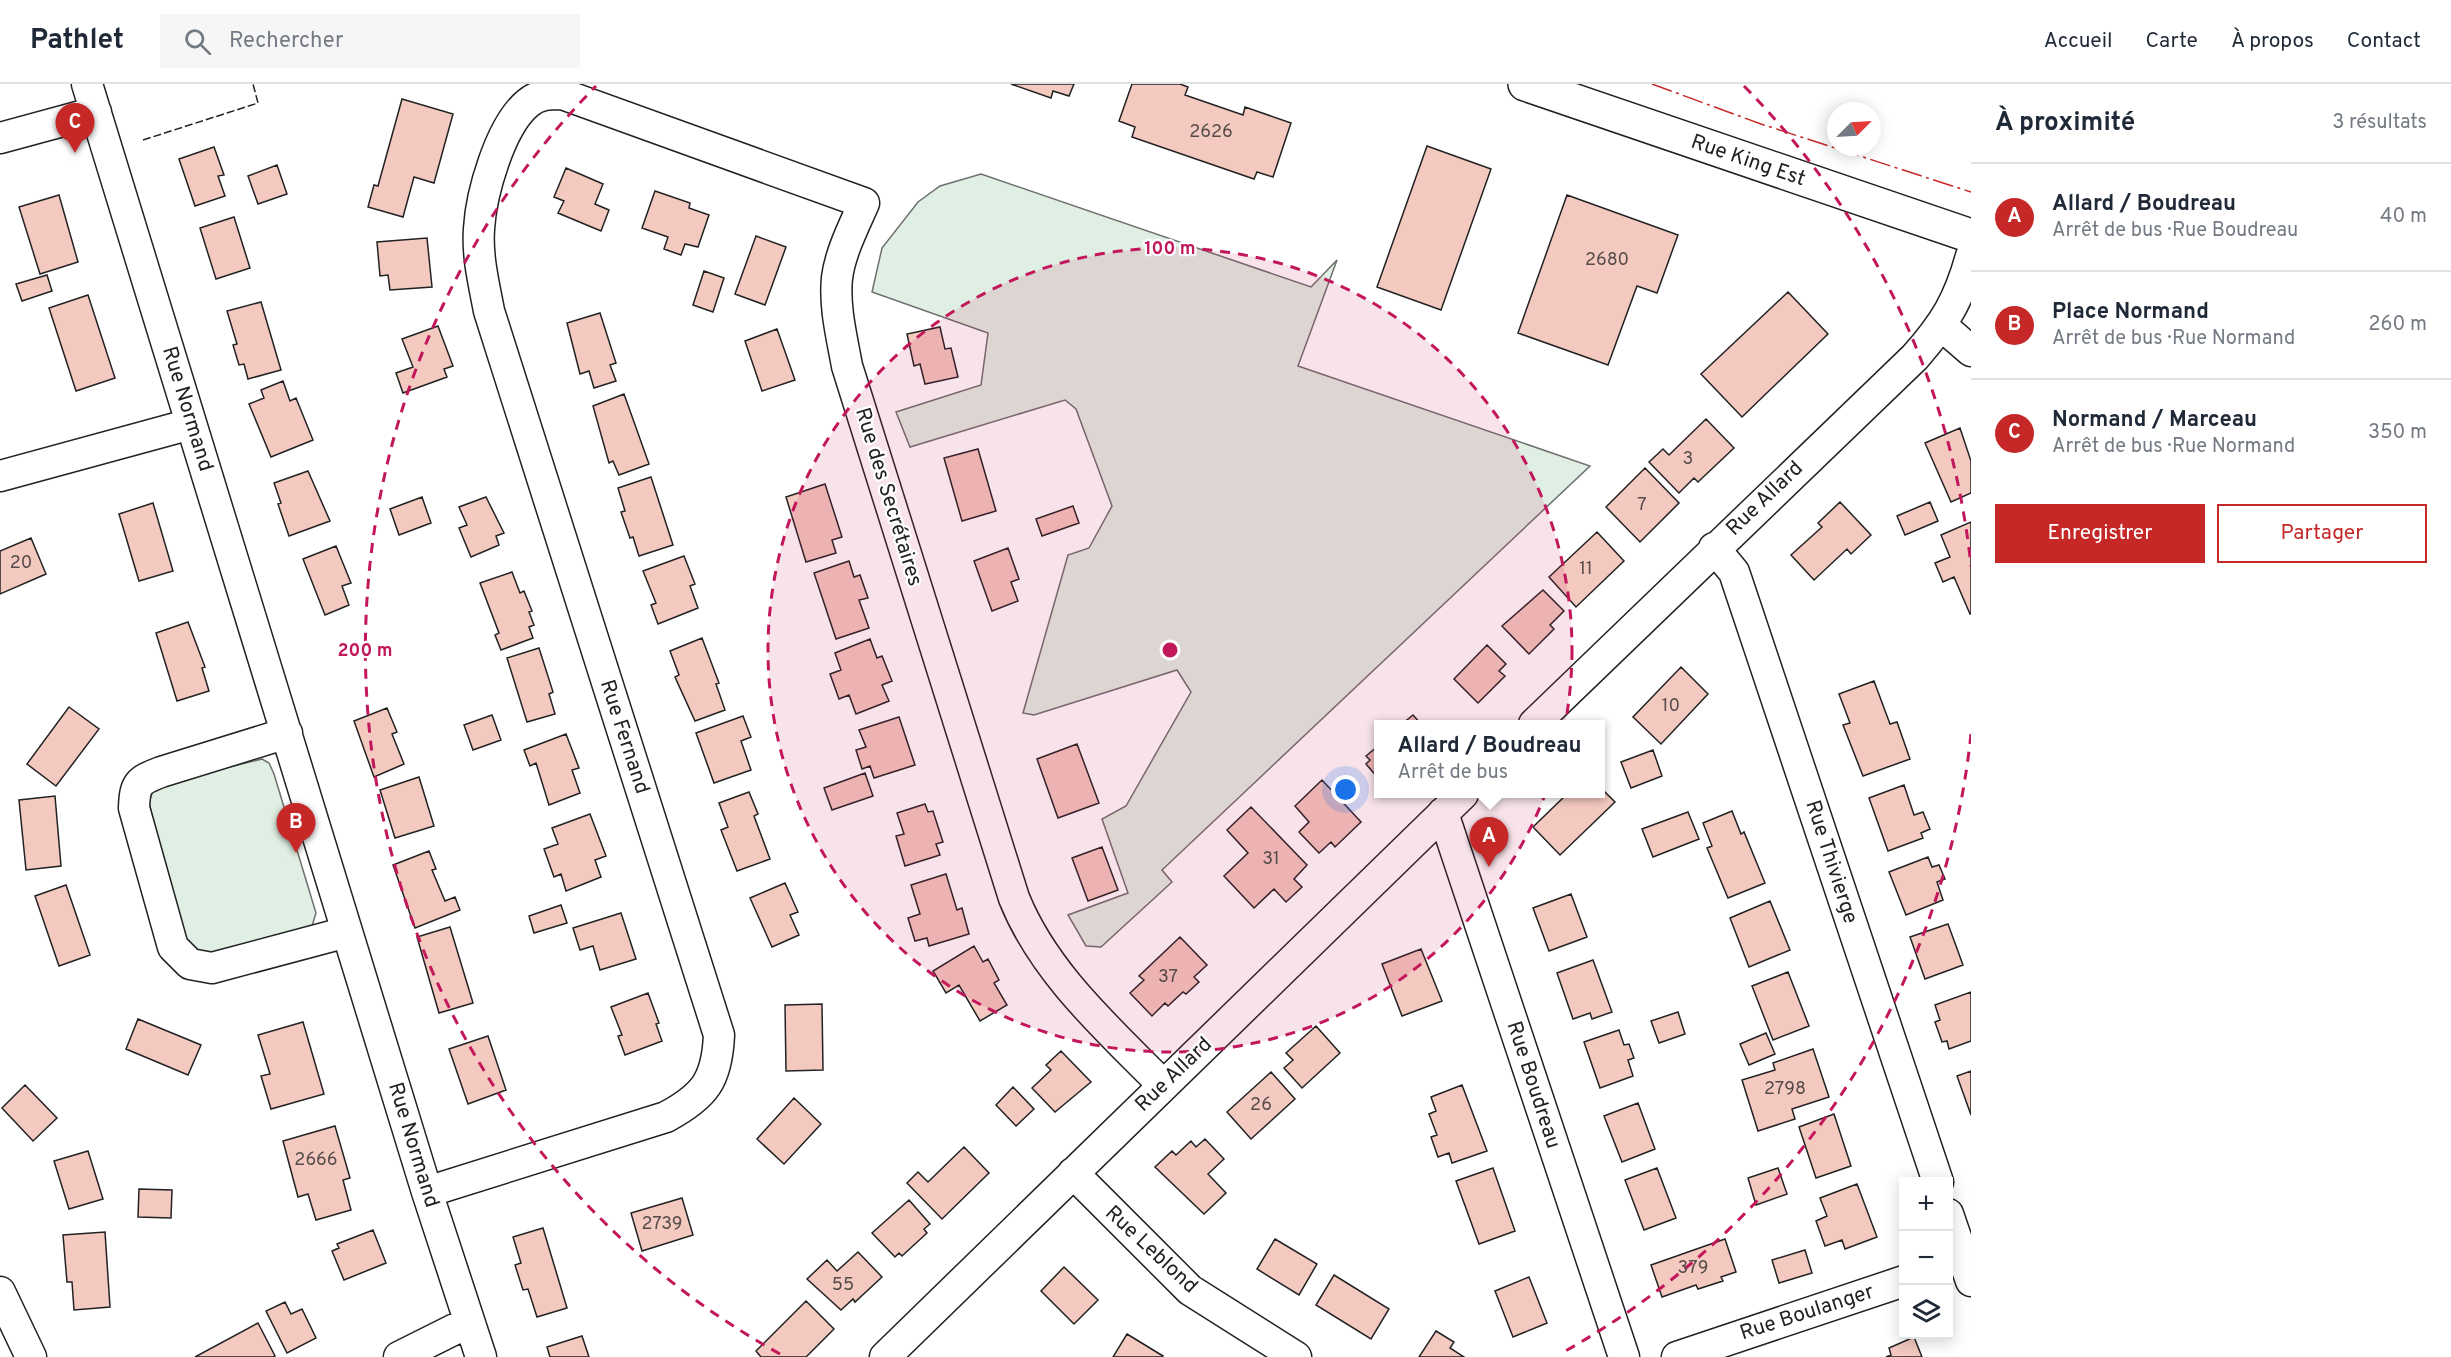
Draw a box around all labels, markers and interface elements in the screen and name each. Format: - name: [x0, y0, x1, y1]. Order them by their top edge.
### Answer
- search box: [160, 14, 580, 68]
- text: Pathlet: [30, 23, 124, 59]
- icon: search: [181, 25, 214, 58]
- text: Rechercher: [229, 28, 343, 55]
- text: Accueil: [2044, 28, 2113, 55]
- text: Carte: [2146, 28, 2198, 55]
- text: À propos: [2231, 28, 2314, 55]
- text: Contact: [2347, 28, 2421, 55]
- north arrow: [1827, 102, 1881, 156]
- pin: C: [56, 104, 94, 153]
- text: À proximité: [1995, 107, 2135, 140]
- text: 3 résultats: [2332, 110, 2427, 136]
- house number: 2626: [1189, 121, 1233, 144]
- street label: Rue King Est: [1687, 129, 1809, 193]
- text: Allard / Boudreau: [2052, 191, 2236, 218]
- text: A: [2007, 204, 2022, 230]
- text: 40 m: [2380, 204, 2427, 230]
- text: Arrêt de bus · Rue Boudreau: [2052, 218, 2298, 244]
- text: 100 m: [1144, 238, 1196, 261]
- house number: 2680: [1585, 249, 1629, 272]
- text: Place Normand: [2052, 299, 2209, 326]
- text: B: [2008, 312, 2021, 338]
- text: 260 m: [2368, 312, 2427, 338]
- text: Arrêt de bus · Rue Normand: [2052, 326, 2295, 352]
- street label: Rue Normand: [155, 343, 219, 475]
- street label: Rue des Secrétaires: [848, 404, 928, 590]
- text: Normand / Marceau: [2052, 407, 2257, 434]
- text: C: [2008, 420, 2021, 446]
- text: 350 m: [2368, 420, 2427, 446]
- text: Arrêt de bus · Rue Normand: [2052, 434, 2295, 460]
- house number: 3: [1683, 448, 1693, 471]
- street label: Rue Allard: [1721, 456, 1809, 542]
- house number: 7: [1637, 494, 1647, 517]
- button: Enregistrer: [1995, 504, 2205, 563]
- button: Partager: [2217, 504, 2427, 563]
- house number: 20: [10, 552, 32, 575]
- house number: 11: [1579, 558, 1593, 581]
- text: 200 m: [337, 640, 393, 663]
- centre of rings: [1160, 640, 1180, 660]
- street label: Rue Fernand: [593, 676, 655, 798]
- house number: 10: [1662, 695, 1680, 718]
- popup: [1374, 720, 1605, 798]
- text: Allard / Boudreau: [1397, 733, 1582, 760]
- text: Arrêt de bus: [1397, 760, 1508, 786]
- your location: [1331, 775, 1360, 804]
- street label: Rue Thivierge: [1798, 797, 1864, 927]
- pin: B: [276, 804, 316, 853]
- pin: A: [1470, 818, 1508, 867]
- house number: 31: [1262, 848, 1280, 871]
- house number: 37: [1158, 966, 1178, 989]
- street label: Rue Boudreau: [1500, 1018, 1566, 1152]
- street label: Rue Allard: [1130, 1032, 1218, 1118]
- house number: 2798: [1764, 1078, 1806, 1101]
- street label: Rue Normand: [381, 1079, 445, 1211]
- house number: 26: [1250, 1094, 1272, 1117]
- house number: 2666: [294, 1149, 338, 1172]
- map controls: [1899, 1177, 1953, 1339]
- button: +: [1899, 1177, 1953, 1231]
- street label: Rue Leblond: [1099, 1200, 1203, 1300]
- house number: 2739: [641, 1213, 683, 1236]
- button: −: [1899, 1231, 1953, 1285]
- house number: 379: [1678, 1257, 1708, 1280]
- house number: 55: [832, 1274, 854, 1297]
- street label: Rue Boulanger: [1737, 1279, 1877, 1347]
- button: layers: [1899, 1285, 1953, 1339]

